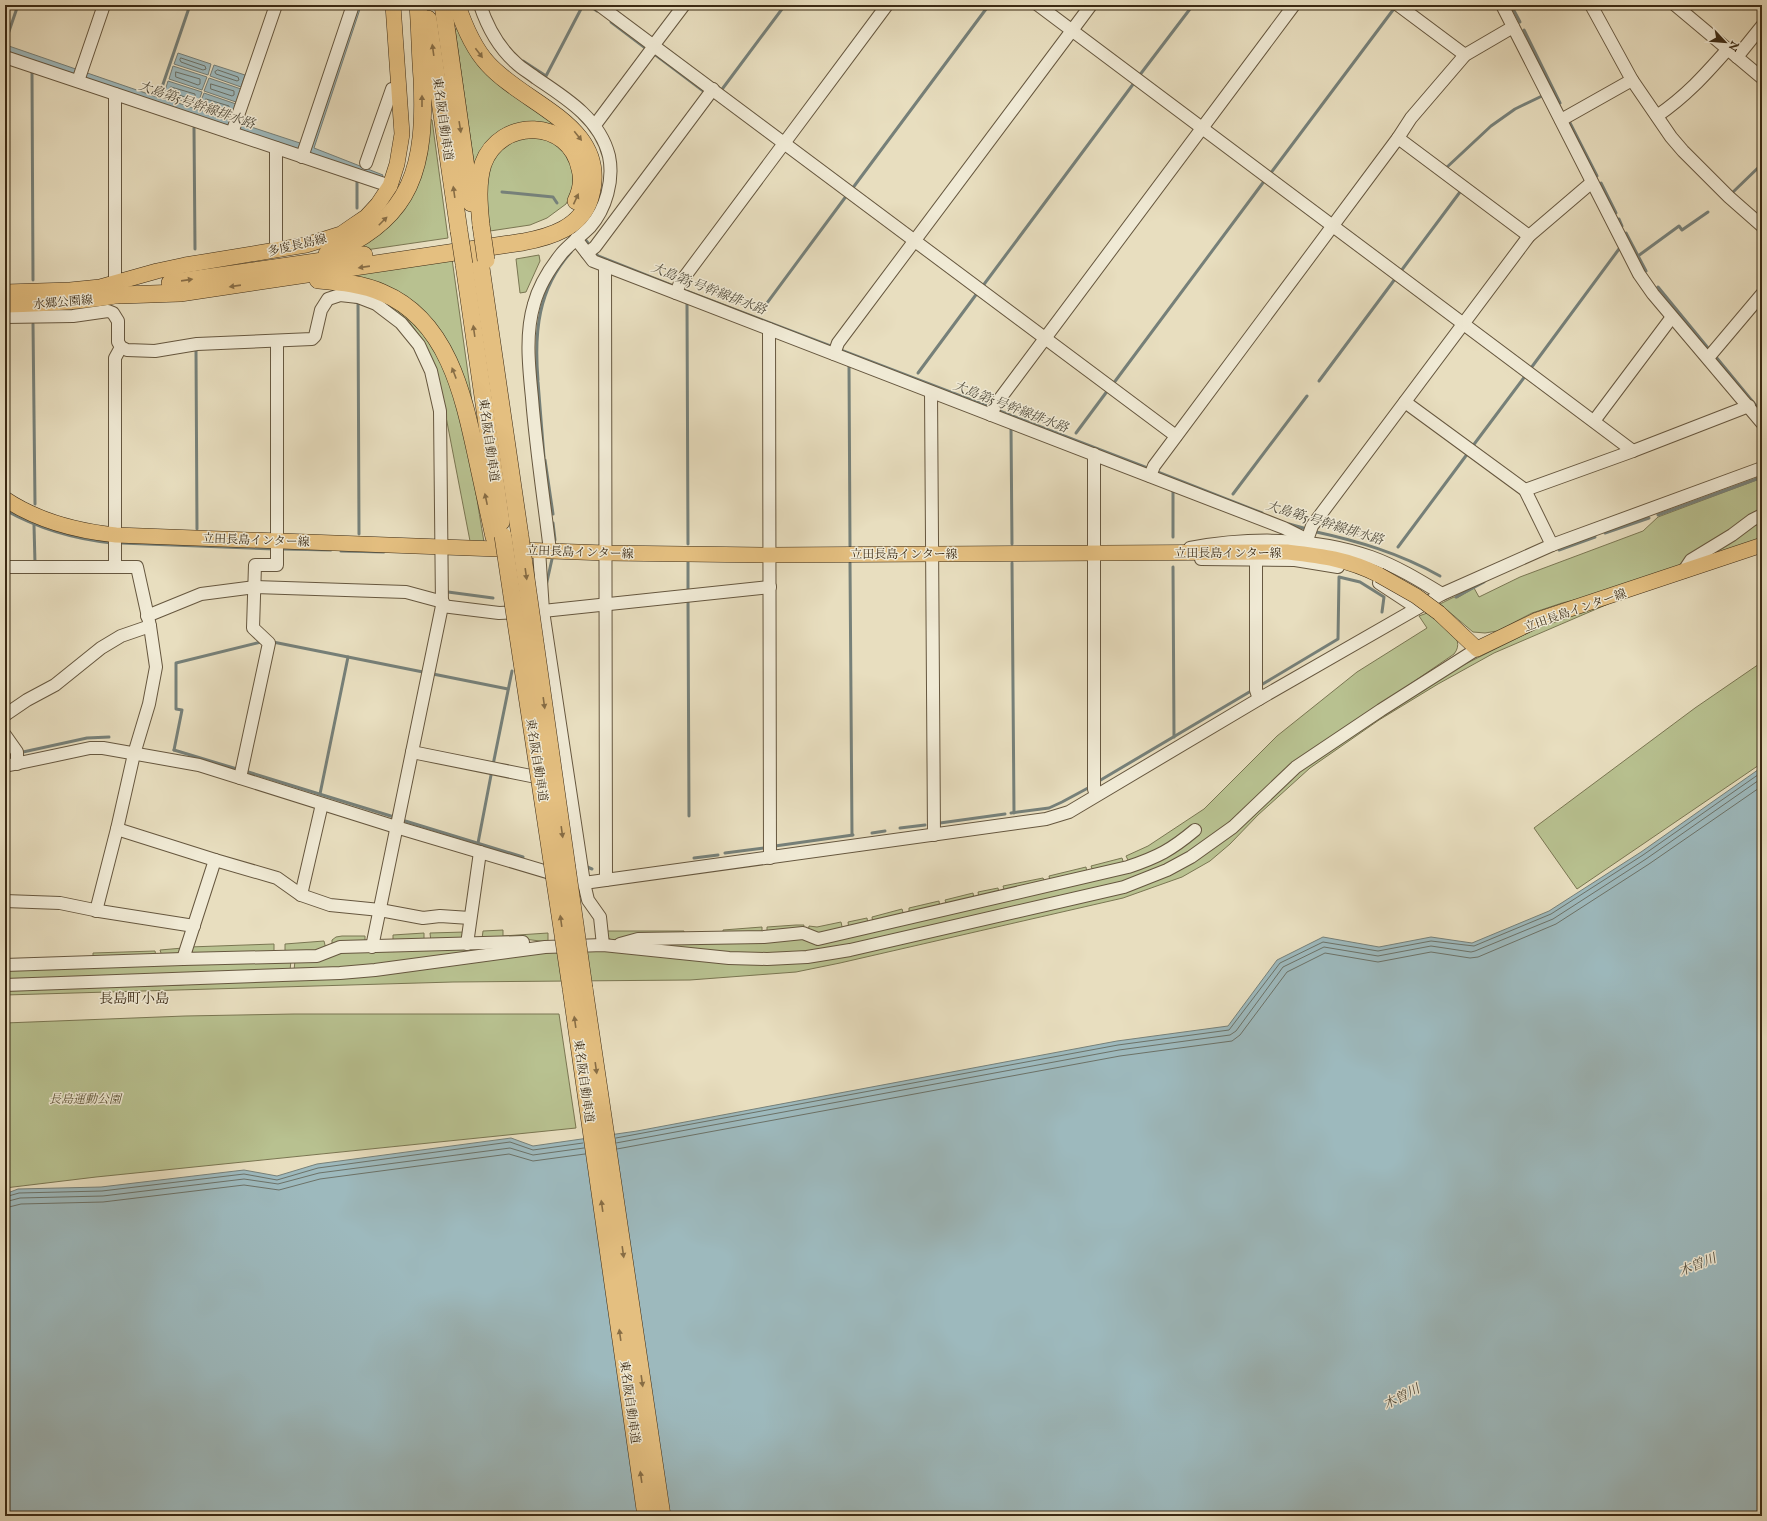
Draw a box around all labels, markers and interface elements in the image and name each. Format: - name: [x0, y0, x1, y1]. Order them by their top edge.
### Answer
- north arrow: [1705, 22, 1745, 62]
- text: N: [1725, 38, 1742, 54]
- one-way arrow: [430, 43, 436, 56]
- one-way arrow: [475, 48, 483, 58]
- street label: 東名阪自動車道: [429, 76, 456, 162]
- water label: 大島第5号幹線排水路: [136, 78, 258, 134]
- one-way arrow: [419, 94, 425, 107]
- one-way arrow: [457, 121, 463, 134]
- one-way arrow: [574, 131, 582, 142]
- one-way arrow: [451, 186, 457, 198]
- one-way arrow: [573, 193, 579, 205]
- one-way arrow: [378, 216, 388, 226]
- street label: 多度長島線: [266, 231, 328, 260]
- water label: 大島第5号幹線排水路: [649, 260, 769, 320]
- one-way arrow: [358, 264, 370, 270]
- one-way arrow: [181, 277, 193, 283]
- one-way arrow: [229, 283, 241, 289]
- street label: 水郷公園線: [32, 292, 94, 313]
- one-way arrow: [471, 325, 477, 337]
- one-way arrow: [451, 367, 457, 379]
- water label: 大島第5号幹線排水路: [951, 378, 1071, 438]
- street label: 東名阪自動車道: [475, 397, 502, 483]
- one-way arrow: [482, 493, 488, 505]
- water label: 大島第5号幹線排水路: [1264, 498, 1386, 550]
- street label: 立田長島インター線: [202, 531, 310, 550]
- street label: 立田長島インター線: [526, 543, 634, 562]
- street label: 立田長島インター線: [1174, 546, 1282, 561]
- street label: 立田長島インター線: [850, 547, 958, 562]
- one-way arrow: [523, 568, 529, 580]
- street label: 立田長島インター線: [1522, 586, 1628, 635]
- one-way arrow: [541, 697, 547, 709]
- street label: 東名阪自動車道: [523, 717, 550, 803]
- one-way arrow: [559, 826, 565, 838]
- one-way arrow: [558, 915, 564, 927]
- district label: 長島町小島: [99, 990, 169, 1008]
- one-way arrow: [572, 1016, 578, 1028]
- street label: 東名阪自動車道: [570, 1038, 597, 1124]
- one-way arrow: [593, 1062, 599, 1074]
- park label: 長島運動公園: [49, 1092, 123, 1107]
- one-way arrow: [599, 1200, 605, 1212]
- one-way arrow: [620, 1246, 626, 1259]
- water label: 木曽川: [1676, 1249, 1721, 1281]
- one-way arrow: [617, 1329, 623, 1341]
- street label: 東名阪自動車道: [616, 1359, 643, 1445]
- one-way arrow: [639, 1375, 645, 1387]
- water label: 木曽川: [1380, 1380, 1425, 1414]
- one-way arrow: [638, 1471, 644, 1483]

